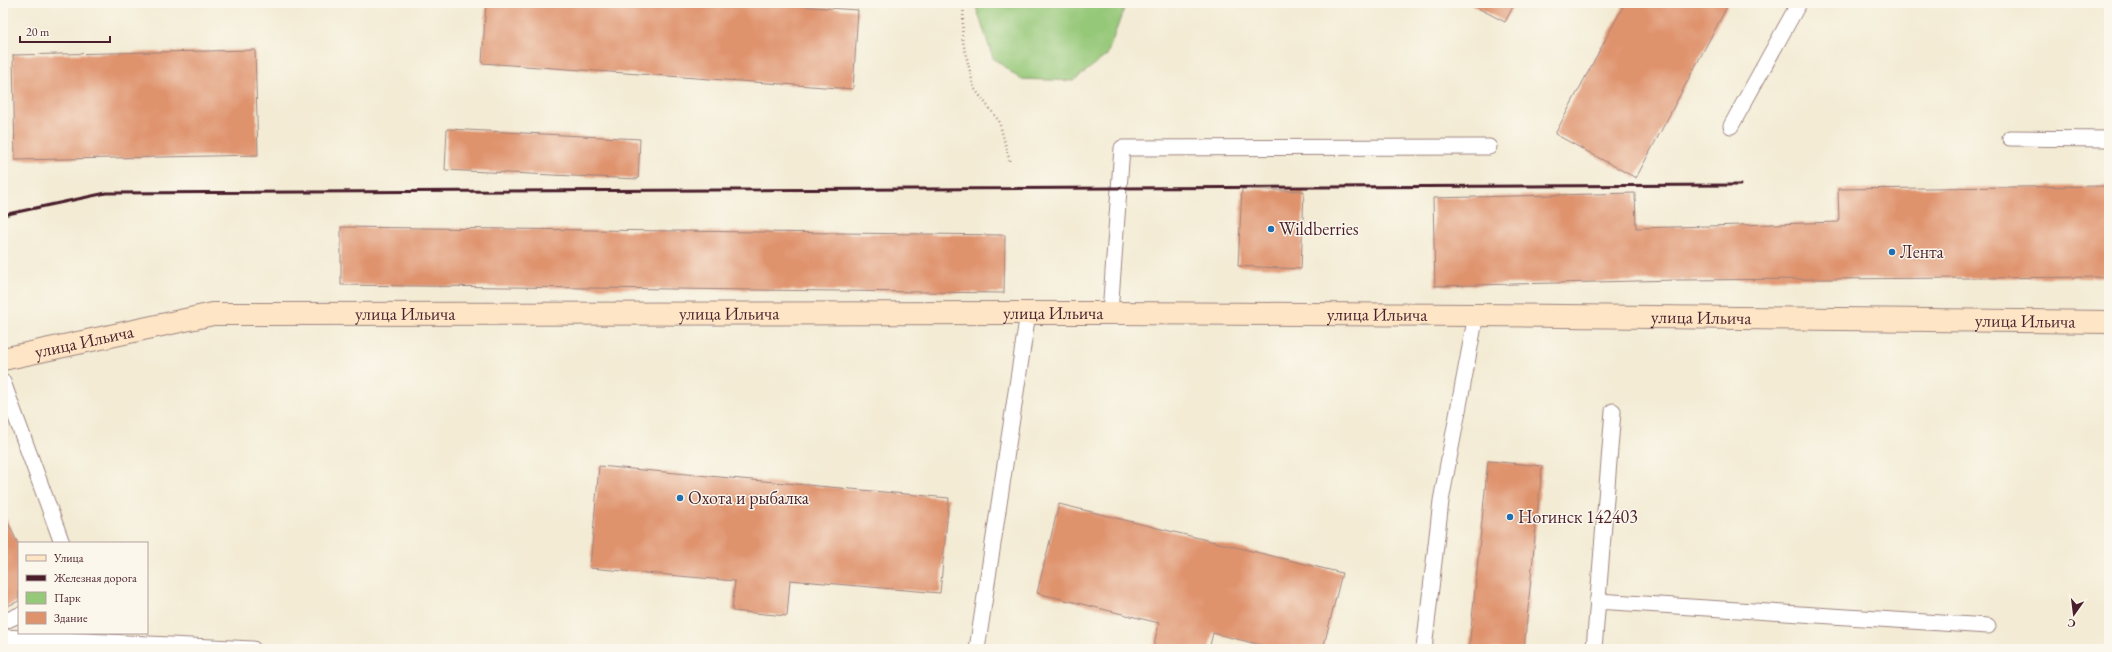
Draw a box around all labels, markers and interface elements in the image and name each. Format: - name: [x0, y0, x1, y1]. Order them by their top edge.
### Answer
- scale bar: [20, 18, 110, 44]
- text: 20 m: [26, 24, 50, 40]
- place label: Wildberries: [1279, 217, 1359, 240]
- marker: Wildberries: [1266, 224, 1276, 234]
- place label: Лента: [1900, 240, 1945, 263]
- marker: Лента: [1887, 247, 1897, 257]
- street label: улица Ильича: [679, 301, 780, 324]
- street label: улица Ильича: [1003, 301, 1104, 324]
- street label: улица Ильича: [355, 302, 456, 325]
- street label: улица Ильича: [1327, 302, 1428, 326]
- street label: улица Ильича: [1651, 305, 1752, 329]
- street label: улица Ильича: [1975, 309, 2076, 333]
- street label: улица Ильича: [32, 319, 136, 363]
- place label: Охота и рыбалка: [688, 486, 810, 509]
- marker: Охота и рыбалка: [675, 493, 685, 503]
- place label: Ногинск 142403: [1518, 505, 1638, 528]
- marker: Ногинск 142403: [1505, 512, 1515, 522]
- legend: [18, 542, 148, 634]
- text: Улица: [53, 550, 84, 566]
- text: Железная дорога: [53, 570, 137, 586]
- text: Парк: [54, 590, 81, 606]
- north arrow: [2054, 594, 2094, 634]
- text: Здание: [54, 610, 88, 626]
- text: С: [2066, 616, 2077, 631]

